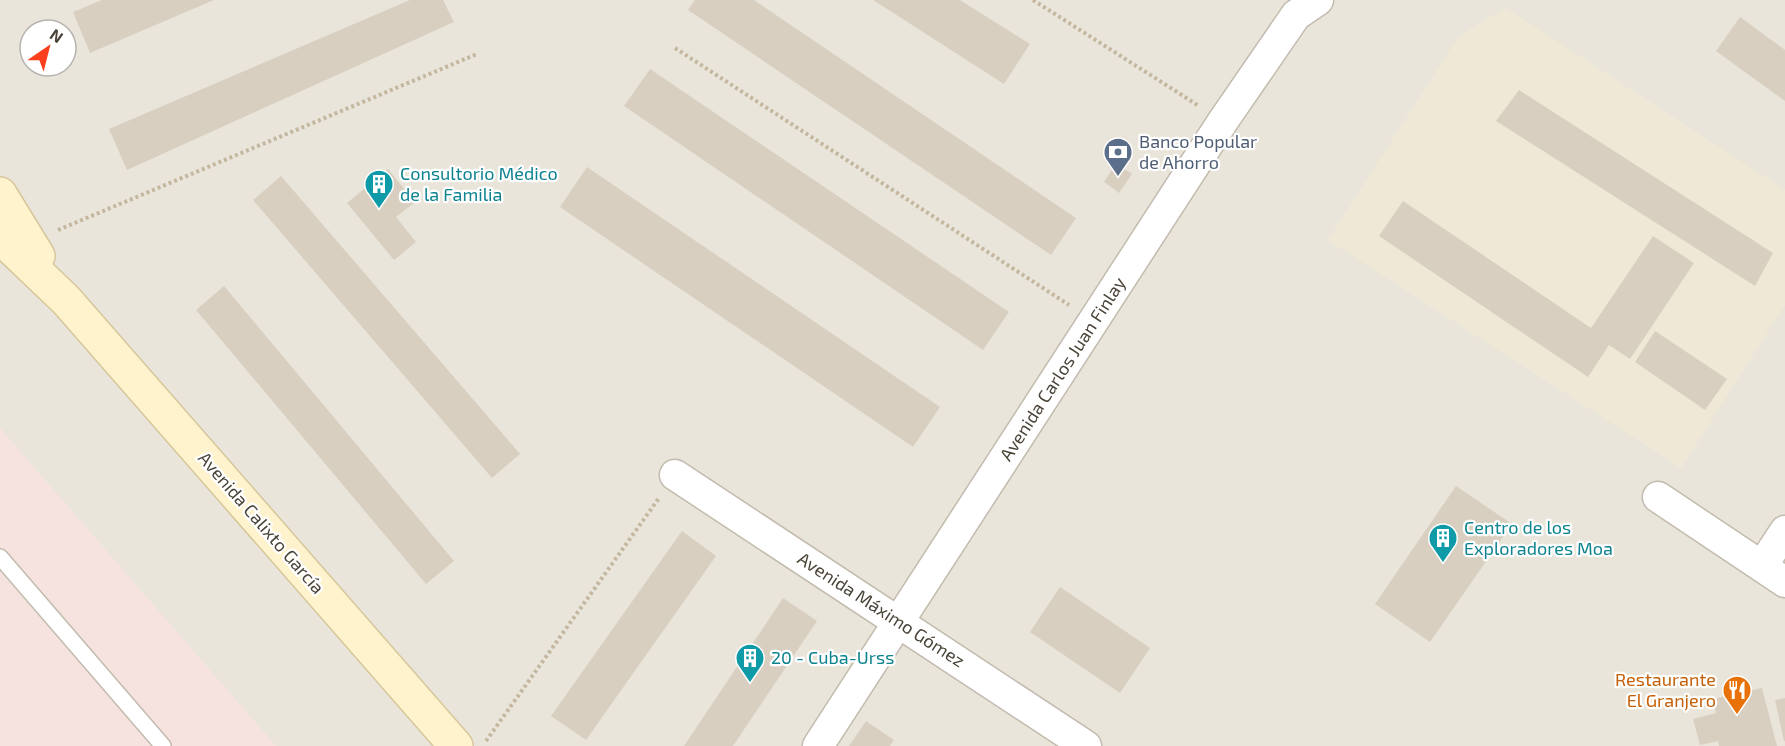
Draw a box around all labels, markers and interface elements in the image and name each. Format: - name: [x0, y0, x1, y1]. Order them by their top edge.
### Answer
- north arrow: [18, 18, 78, 78]
- text: N: [47, 24, 67, 46]
- place label: Banco Popular de Ahorro: [1139, 130, 1257, 173]
- bank icon: Banco Popular de Ahorro: [1102, 136, 1134, 178]
- place label: Consultorio Médico de la Familia: [400, 162, 558, 205]
- building icon: Consultorio Médico de la Familia: [363, 168, 395, 210]
- street label: Avenida Carlos Juan Finlay: [994, 272, 1130, 465]
- street label: Avenida Calixto García: [194, 447, 329, 598]
- place label: Centro de los Exploradores Moa: [1464, 516, 1613, 559]
- building icon: Centro de los Exploradores Moa: [1427, 522, 1459, 564]
- street label: Avenida Máximo Gómez: [794, 547, 969, 671]
- building icon: 20 - Cuba-Urss: [734, 642, 766, 684]
- place label: 20 - Cuba-Urss: [771, 646, 894, 668]
- place label: Restaurante El Granjero: [1615, 668, 1716, 711]
- restaurant icon: Restaurante El Granjero: [1721, 674, 1753, 716]

